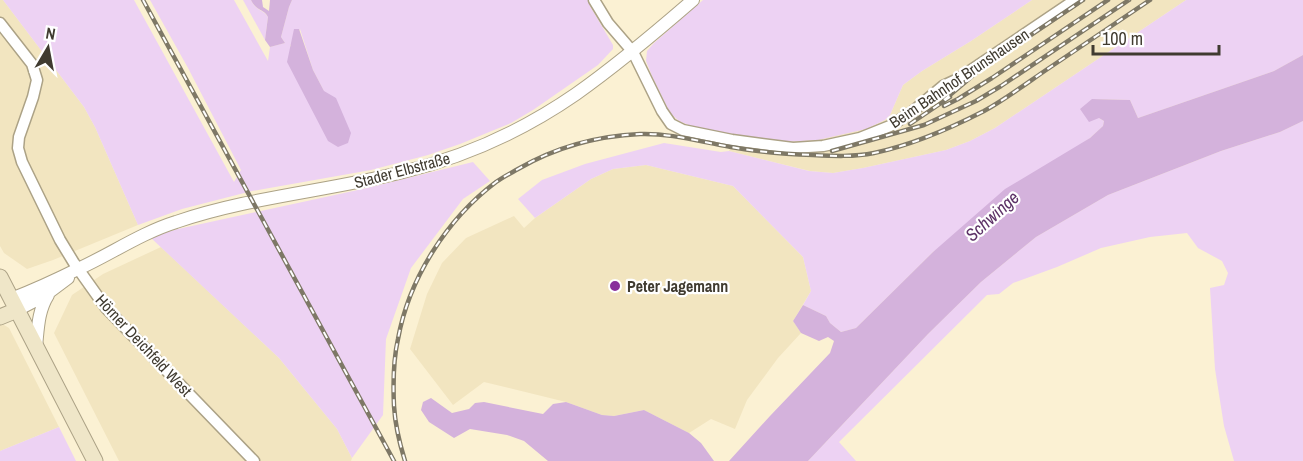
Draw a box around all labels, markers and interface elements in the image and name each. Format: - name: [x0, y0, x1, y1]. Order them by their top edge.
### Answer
- north arrow: [18, 18, 78, 78]
- scale bar: [1093, 18, 1219, 56]
- text: N: [44, 22, 57, 45]
- street label: Beim Bahnhof Brunshausen: [885, 23, 1033, 133]
- text: 100 m: [1102, 26, 1143, 51]
- street label: Stader Elbstraße: [352, 147, 452, 193]
- water label: Schwinge: [960, 185, 1024, 247]
- place label: Peter Jagemann: [627, 275, 728, 297]
- marker: Peter Jagemann: [608, 279, 622, 293]
- street label: Hörner Deichfeld West: [91, 289, 197, 401]

